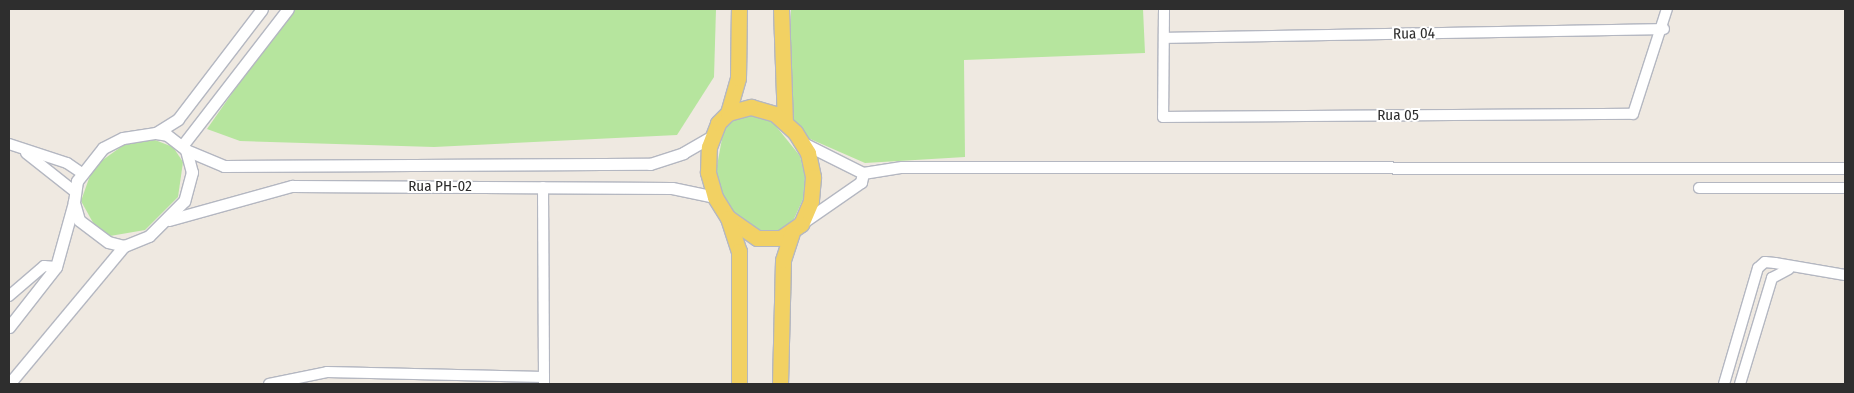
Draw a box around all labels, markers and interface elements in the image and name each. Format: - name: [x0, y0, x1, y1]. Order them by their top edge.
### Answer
- street label: Rua 04: [1393, 25, 1435, 43]
- street label: Rua 05: [1377, 107, 1419, 125]
- street label: Rua PH-02: [408, 178, 472, 196]

